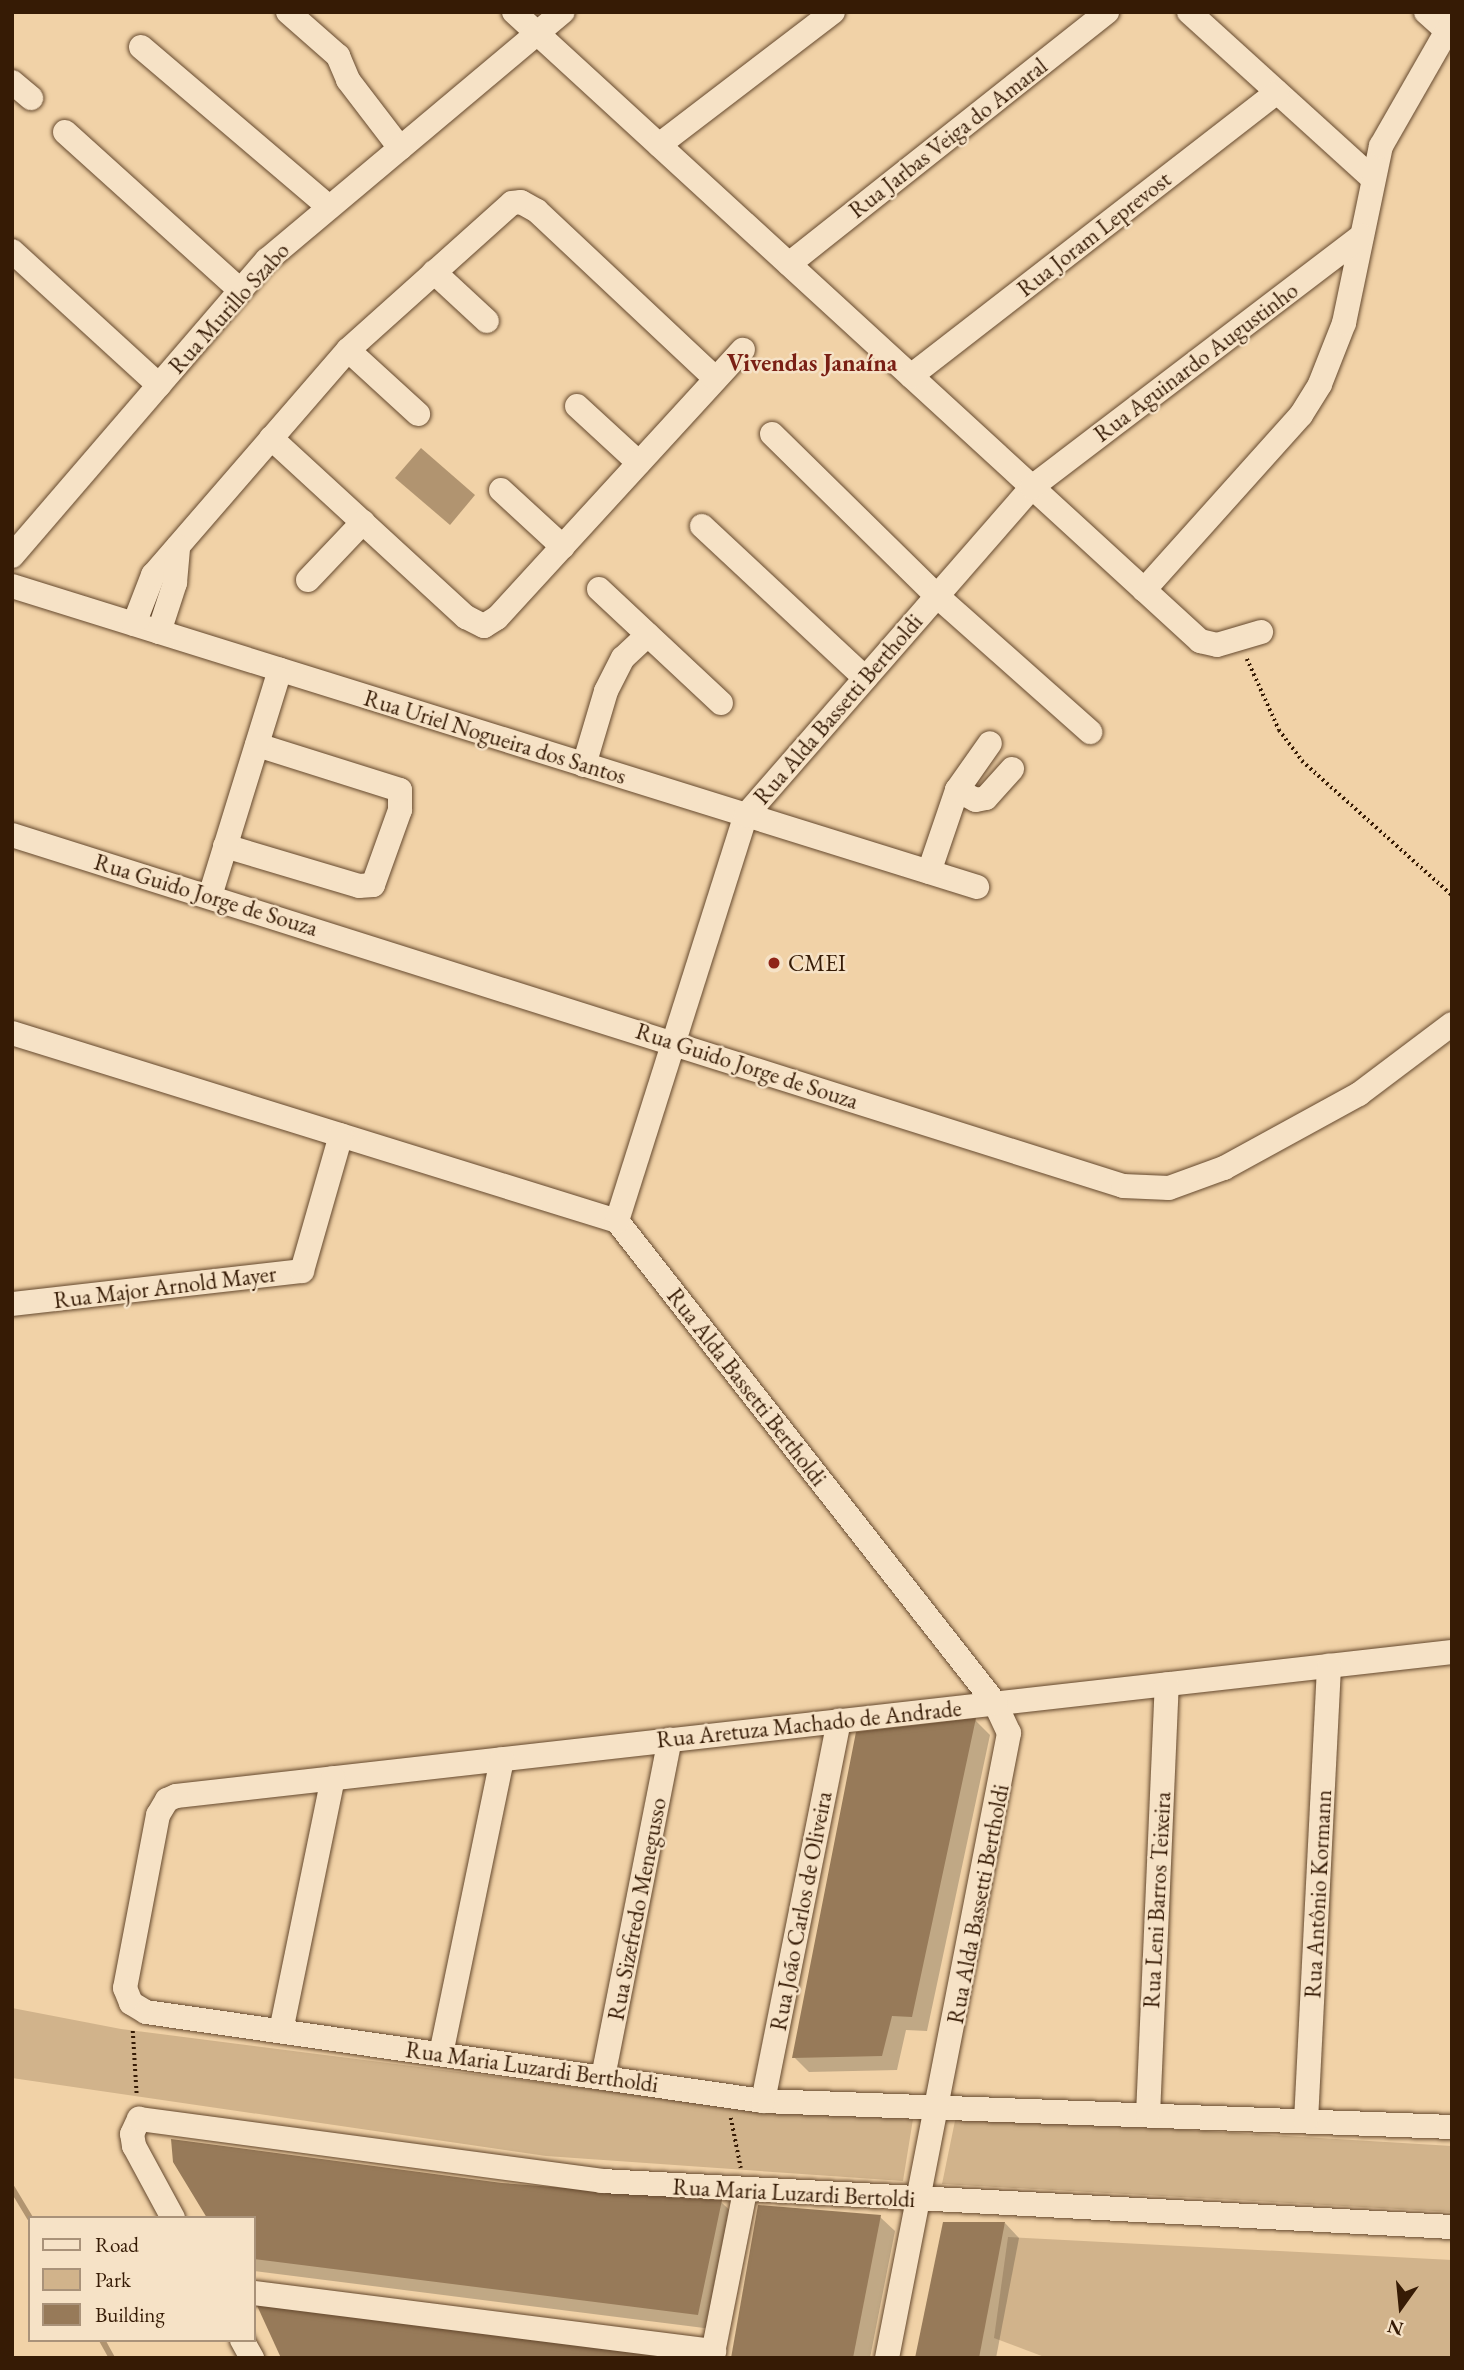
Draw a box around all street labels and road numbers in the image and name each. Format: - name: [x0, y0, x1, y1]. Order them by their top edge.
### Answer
- street label: Rua Jarbas Veiga do Amaral: [843, 52, 1053, 224]
- street label: Rua Joram Leprevost: [1012, 165, 1176, 303]
- street label: Rua Murillo Szabo: [163, 237, 295, 379]
- street label: Rua Aguinardo Augustinho: [1088, 276, 1304, 448]
- street label: Rua Alda Bassetti Bertholdi: [748, 608, 928, 810]
- street label: Rua Uriel Nogueira dos Santos: [361, 684, 629, 790]
- street label: Rua Guido Jorge de Souza: [91, 848, 321, 942]
- street label: Rua Guido Jorge de Souza: [632, 1017, 862, 1115]
- street label: Rua Major Arnold Mayer: [52, 1260, 278, 1314]
- street label: Rua Alda Bassetti Bertholdi: [661, 1283, 833, 1491]
- street label: Rua Aretuza Machado de Andrade: [655, 1694, 963, 1754]
- street label: Rua Alda Bassetti Bertholdi: [941, 1782, 1015, 2026]
- street label: Rua João Carlos de Oliveira: [764, 1789, 838, 2033]
- street label: Rua Antônio Kormann: [1299, 1789, 1337, 1999]
- street label: Rua Leni Barros Teixeira: [1138, 1791, 1176, 2009]
- street label: Rua Sizefredo Menegusso: [602, 1795, 672, 2023]
- street label: Rua Maria Luzardi Bertholdi: [404, 2036, 660, 2098]
- street label: Rua Maria Luzardi Bertoldi: [672, 2173, 916, 2213]

